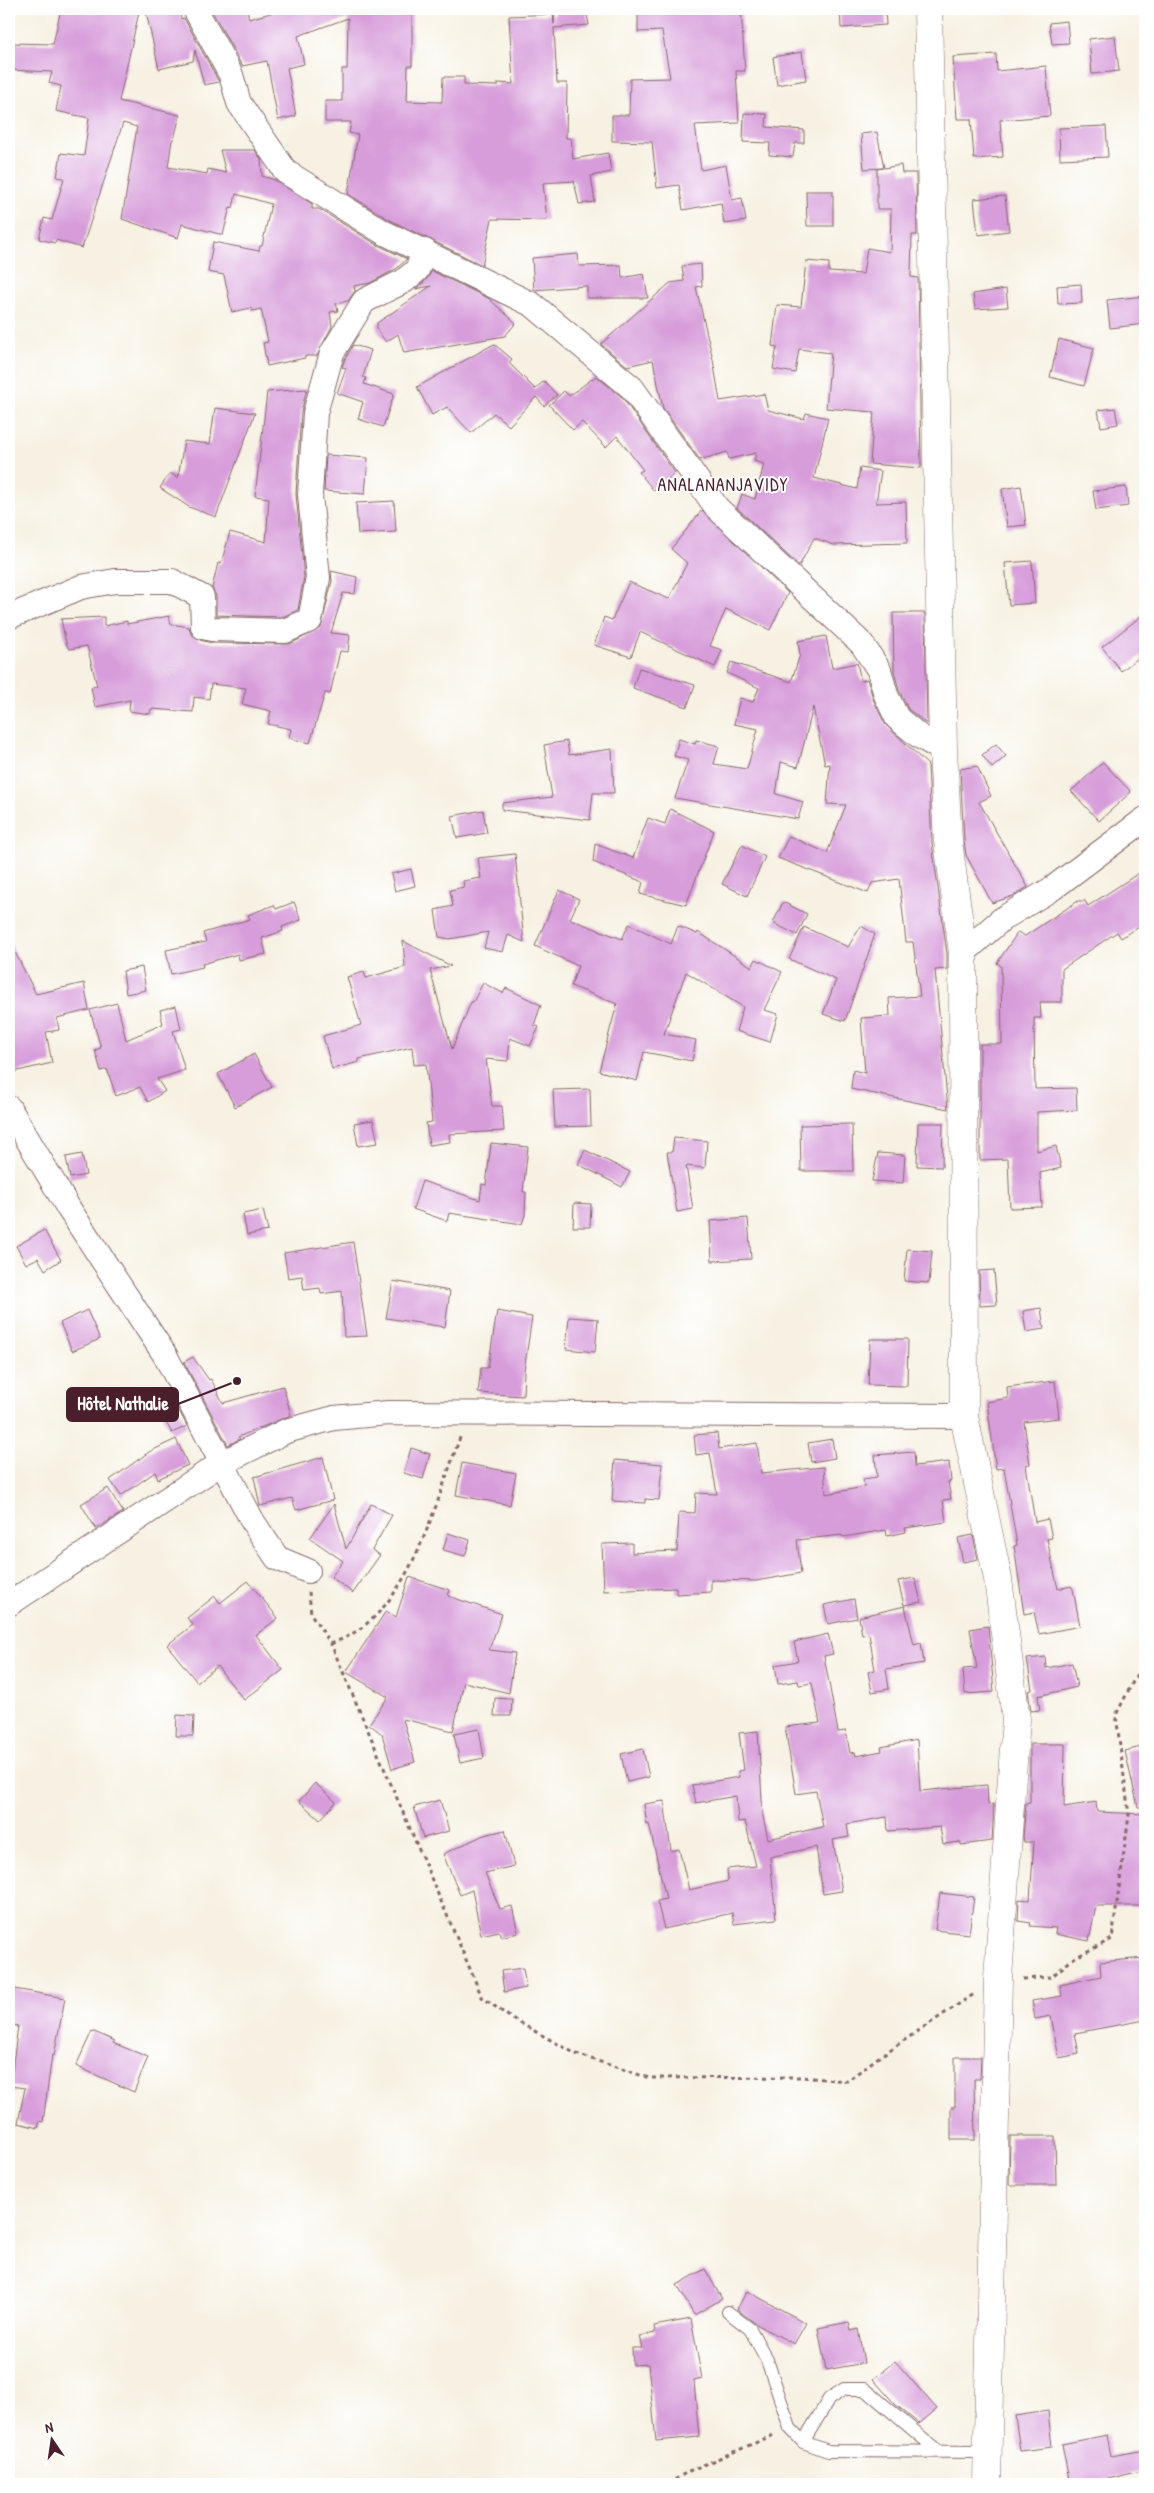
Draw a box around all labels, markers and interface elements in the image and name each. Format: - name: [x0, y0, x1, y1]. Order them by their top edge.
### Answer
- district label: ANALANANJAVIDY: [658, 472, 788, 497]
- callout: Hôtel Nathalie: [67, 1388, 178, 1421]
- text: Hôtel Nathalie: [77, 1391, 170, 1416]
- north arrow: [28, 2416, 78, 2466]
- text: N: [43, 2417, 55, 2437]

